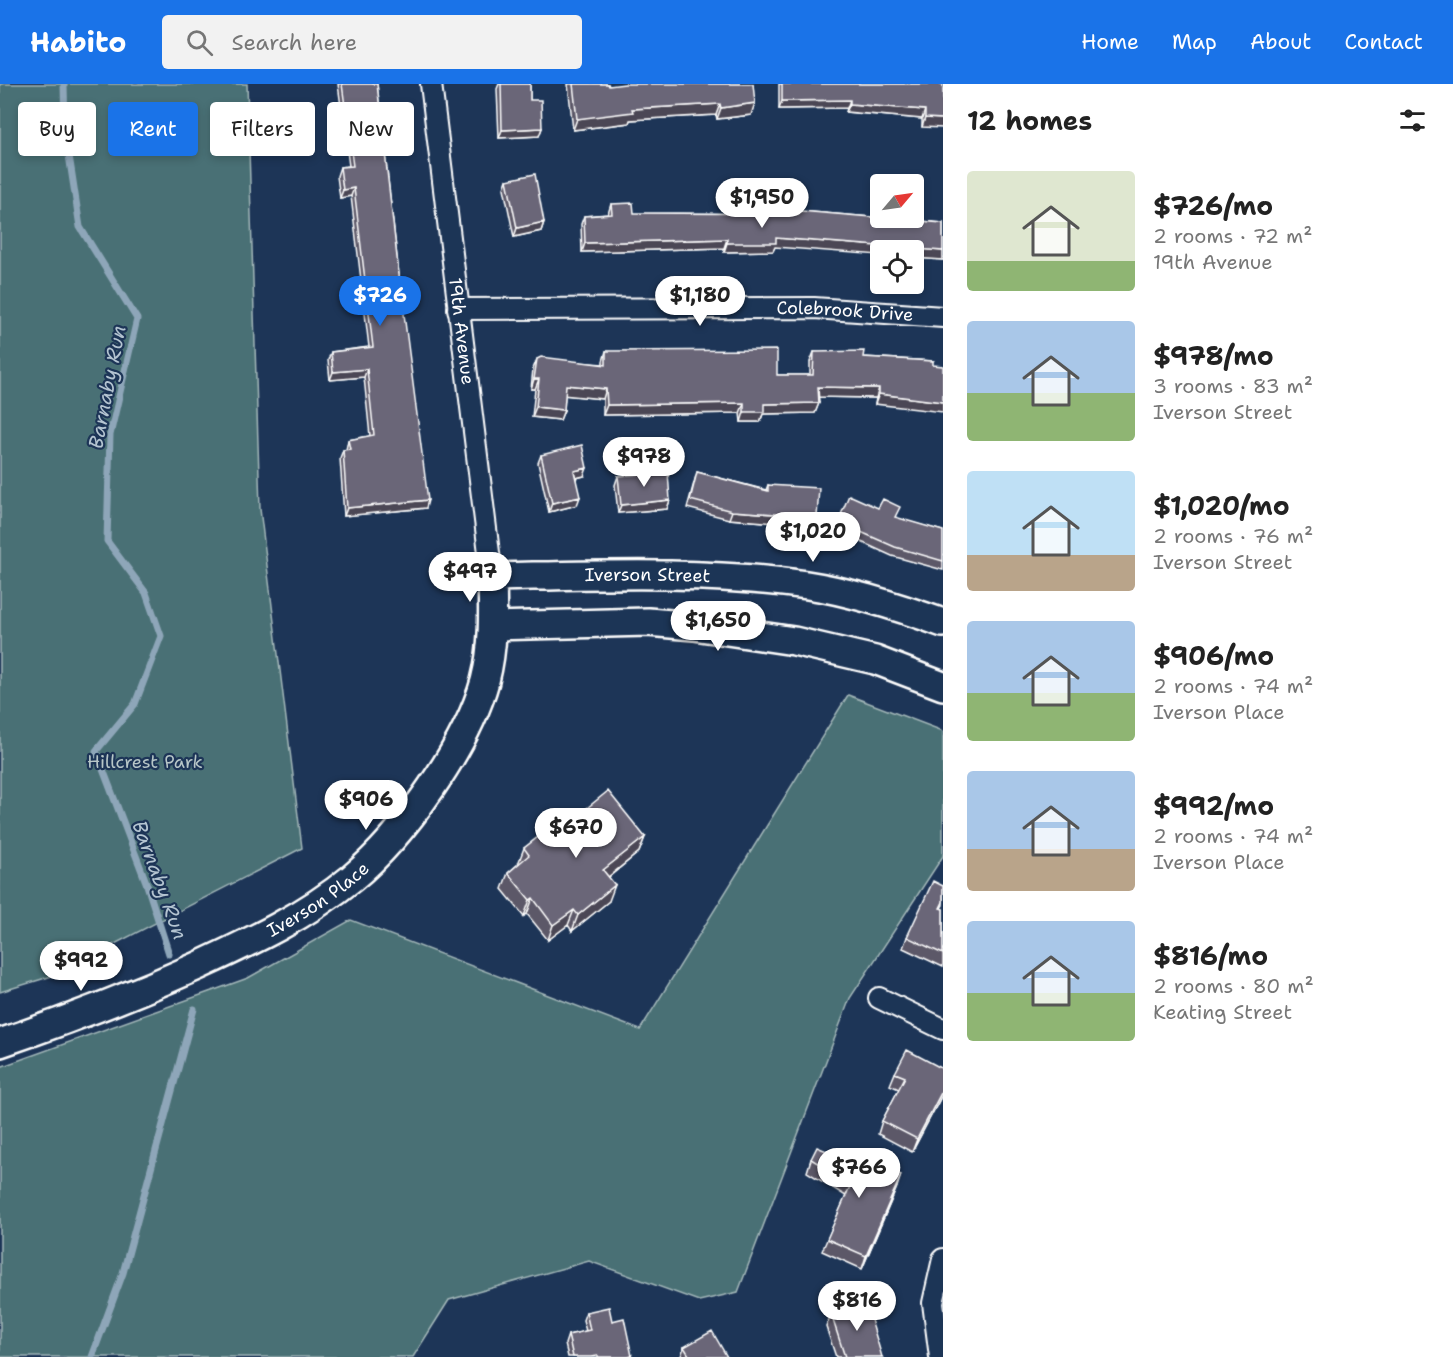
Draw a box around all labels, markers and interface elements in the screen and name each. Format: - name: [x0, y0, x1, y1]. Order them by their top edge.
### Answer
- search box: [162, 15, 582, 69]
- text: Habito: [30, 23, 126, 61]
- icon: search: [183, 26, 216, 59]
- text: Search here: [231, 28, 357, 57]
- text: Home: [1081, 28, 1139, 56]
- text: Map: [1172, 28, 1217, 56]
- text: About: [1250, 28, 1311, 56]
- text: Contact: [1344, 28, 1423, 56]
- chip: Buy: [18, 102, 96, 156]
- chip: Rent: [108, 102, 198, 156]
- chip: Filters: [210, 102, 315, 156]
- chip: New: [327, 102, 414, 156]
- text: 12 homes: [967, 103, 1092, 138]
- icon: filters: [1396, 104, 1429, 137]
- north arrow: [870, 174, 924, 228]
- map controls: [870, 174, 924, 294]
- pin: $1,950: [713, 178, 811, 229]
- text: $1,950: [730, 184, 794, 210]
- text: $726/mo: [1153, 188, 1273, 223]
- icon: home: [1015, 195, 1087, 267]
- text: 2 rooms · 72 m²: [1153, 223, 1312, 249]
- button: locate: [870, 240, 924, 294]
- text: 19th Avenue: [1153, 249, 1273, 275]
- pin: $726: [344, 276, 416, 327]
- street label: 19th Avenue: [443, 276, 480, 386]
- pin: $1,180: [651, 276, 749, 327]
- text: $726: [353, 282, 407, 308]
- text: $1,180: [669, 282, 731, 308]
- street label: Colebrook Drive: [776, 296, 914, 327]
- water label: Barnaby Run: [82, 323, 132, 451]
- text: $978/mo: [1153, 338, 1274, 373]
- icon: home: [1015, 345, 1087, 417]
- text: 3 rooms · 83 m²: [1153, 373, 1313, 399]
- text: Iverson Street: [1153, 399, 1292, 425]
- pin: $978: [608, 437, 680, 488]
- text: $978: [617, 443, 671, 469]
- text: $1,020/mo: [1153, 488, 1290, 523]
- icon: home: [1015, 495, 1087, 567]
- pin: $1,020: [764, 512, 862, 563]
- text: $1,020: [779, 518, 847, 544]
- text: 2 rooms · 76 m²: [1153, 523, 1313, 549]
- text: Iverson Street: [1153, 549, 1292, 575]
- pin: $497: [434, 552, 506, 603]
- text: $497: [443, 558, 497, 584]
- street label: Iverson Street: [585, 563, 711, 588]
- pin: $1,650: [669, 601, 767, 652]
- text: $1,650: [685, 607, 751, 633]
- text: $906/mo: [1153, 638, 1274, 673]
- icon: home: [1015, 645, 1087, 717]
- text: 2 rooms · 74 m²: [1153, 673, 1313, 699]
- text: Iverson Place: [1153, 699, 1285, 725]
- park label: Hillcrest Park: [87, 750, 203, 774]
- pin: $906: [330, 780, 402, 831]
- text: $906: [339, 786, 393, 812]
- text: $992/mo: [1153, 788, 1274, 823]
- icon: home: [1015, 795, 1087, 867]
- pin: $670: [540, 808, 612, 859]
- text: $670: [549, 814, 603, 840]
- water label: Barnaby Run: [126, 817, 194, 943]
- text: 2 rooms · 74 m²: [1153, 823, 1313, 849]
- text: Iverson Place: [1153, 849, 1285, 875]
- street label: Iverson Place: [263, 857, 374, 943]
- text: $816/mo: [1153, 938, 1268, 973]
- pin: $992: [45, 941, 117, 992]
- icon: home: [1015, 945, 1087, 1017]
- text: $992: [54, 947, 108, 973]
- text: 2 rooms · 80 m²: [1153, 973, 1314, 999]
- text: Keating Street: [1153, 999, 1292, 1025]
- pin: $766: [823, 1148, 895, 1199]
- text: $766: [831, 1154, 887, 1180]
- pin: $816: [821, 1281, 893, 1332]
- text: $816: [832, 1287, 882, 1313]

